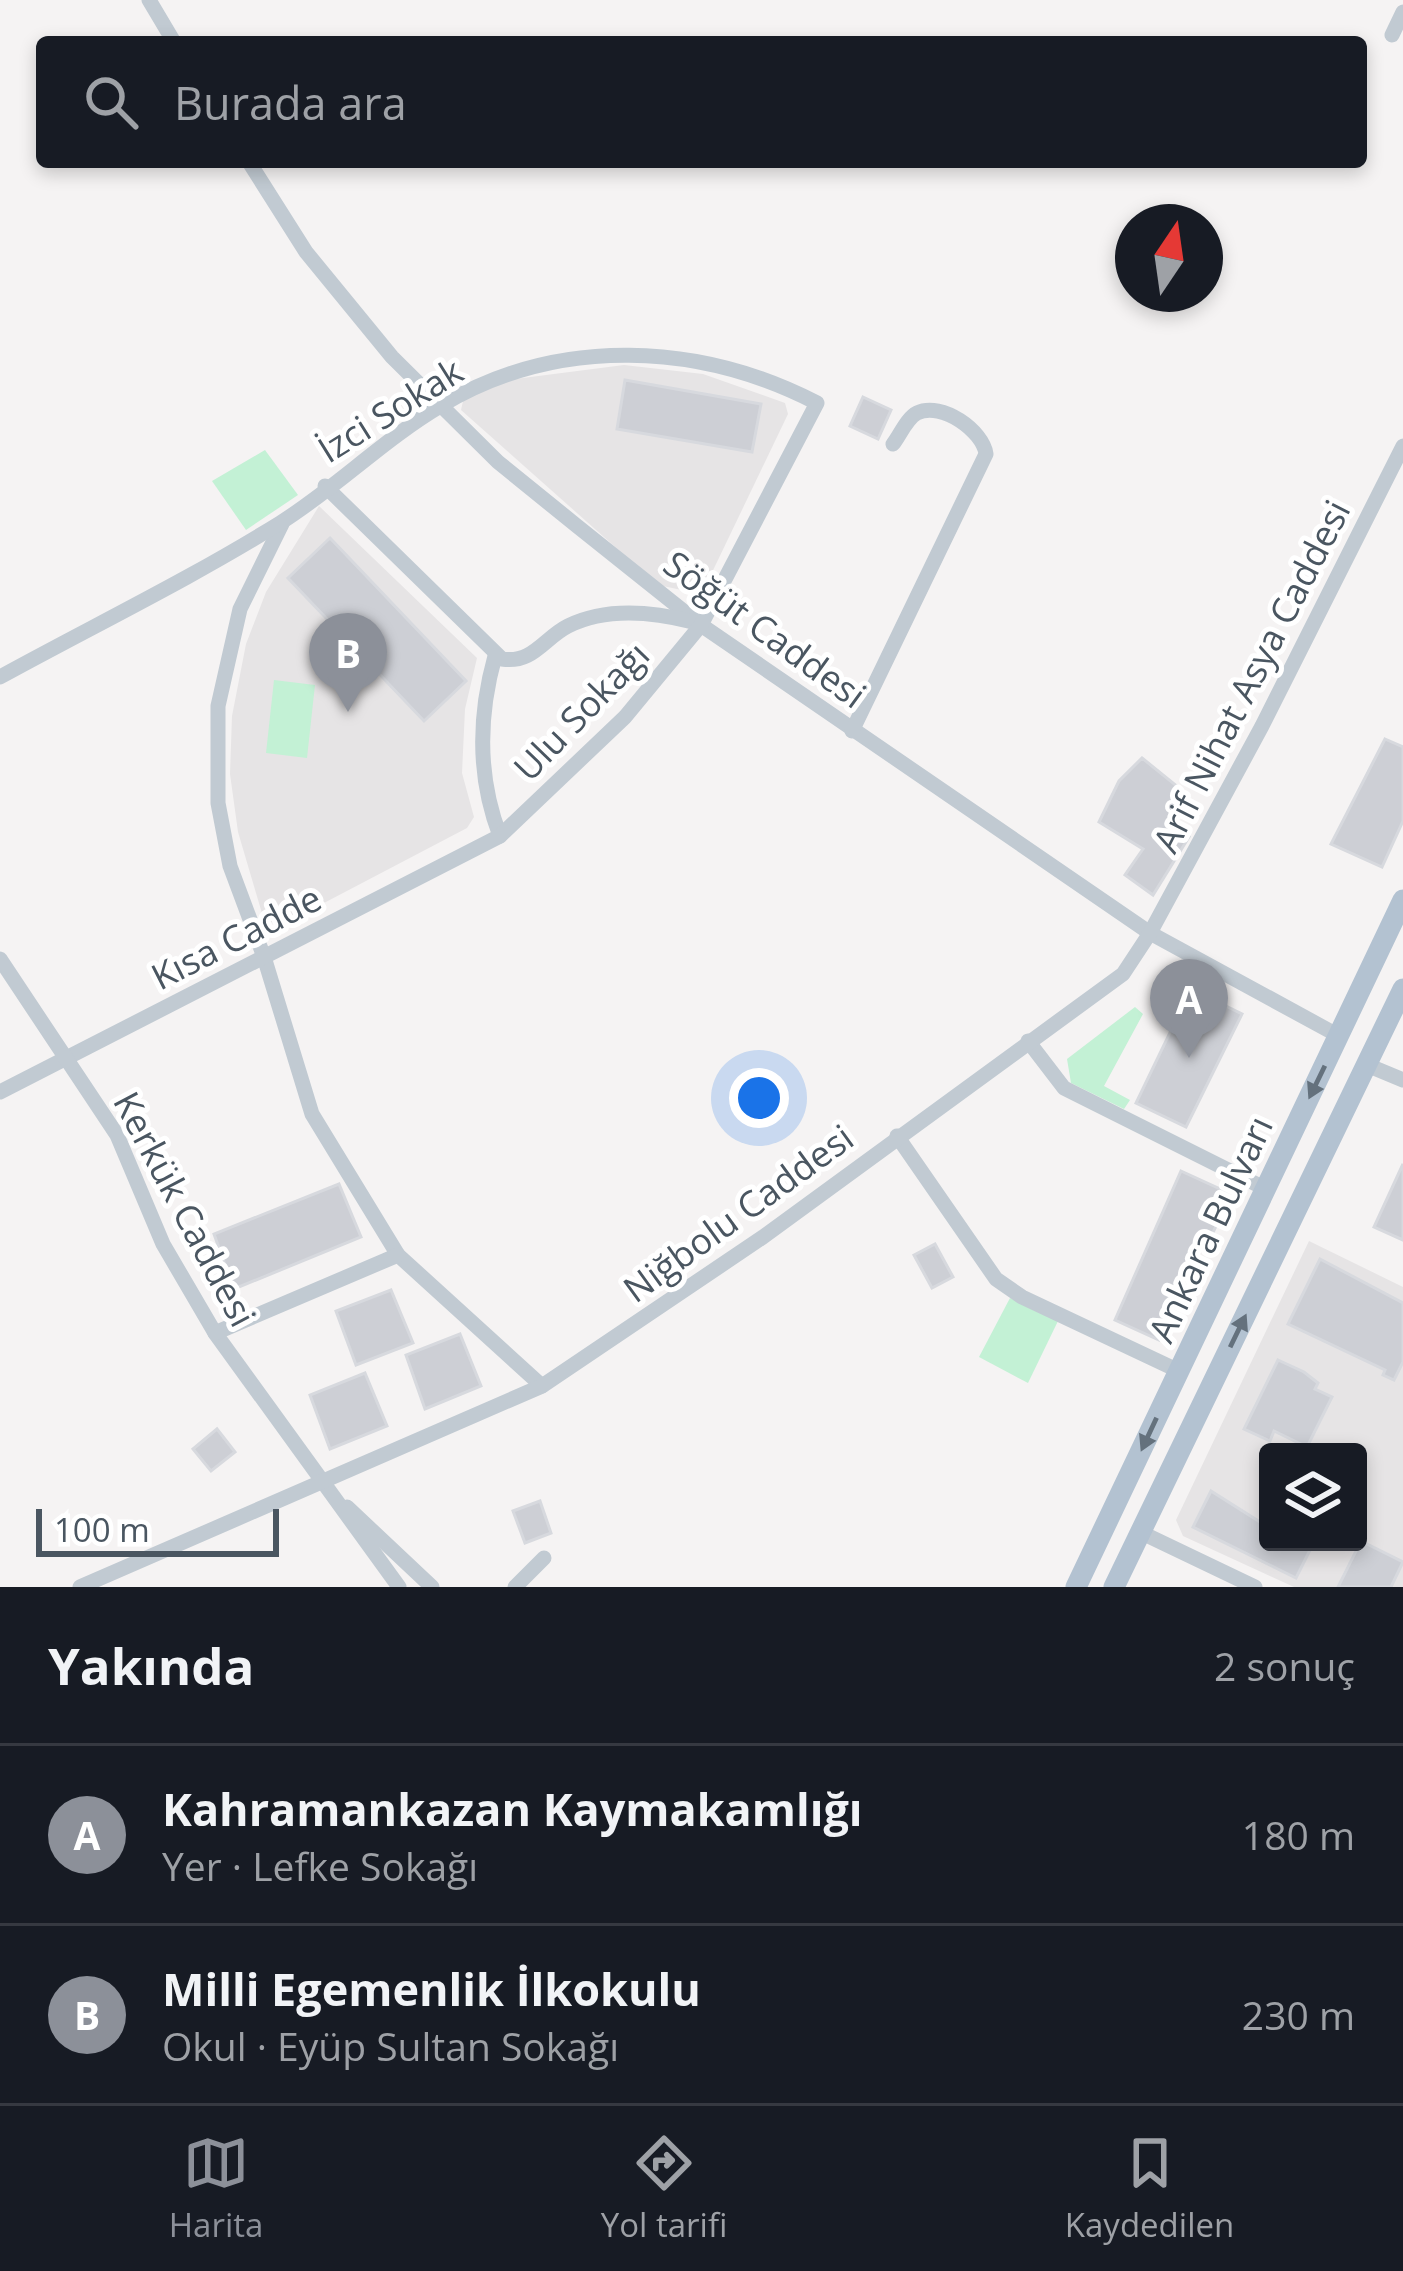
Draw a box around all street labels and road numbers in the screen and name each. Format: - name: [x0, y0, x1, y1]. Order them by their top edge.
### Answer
- street label: İzci Sokak: [308, 346, 472, 474]
- street label: Arif Nihat Asya Caddesi: [1141, 492, 1361, 860]
- street label: Söğüt Caddesi: [654, 539, 876, 719]
- street label: Ulu Sokağı: [502, 631, 660, 791]
- street label: Kısa Cadde: [143, 873, 329, 1001]
- street label: Kerkük Caddesi: [102, 1083, 268, 1335]
- street label: Ankara Bulvarı: [1136, 1108, 1284, 1350]
- street label: Niğbolu Caddesi: [613, 1113, 863, 1313]

